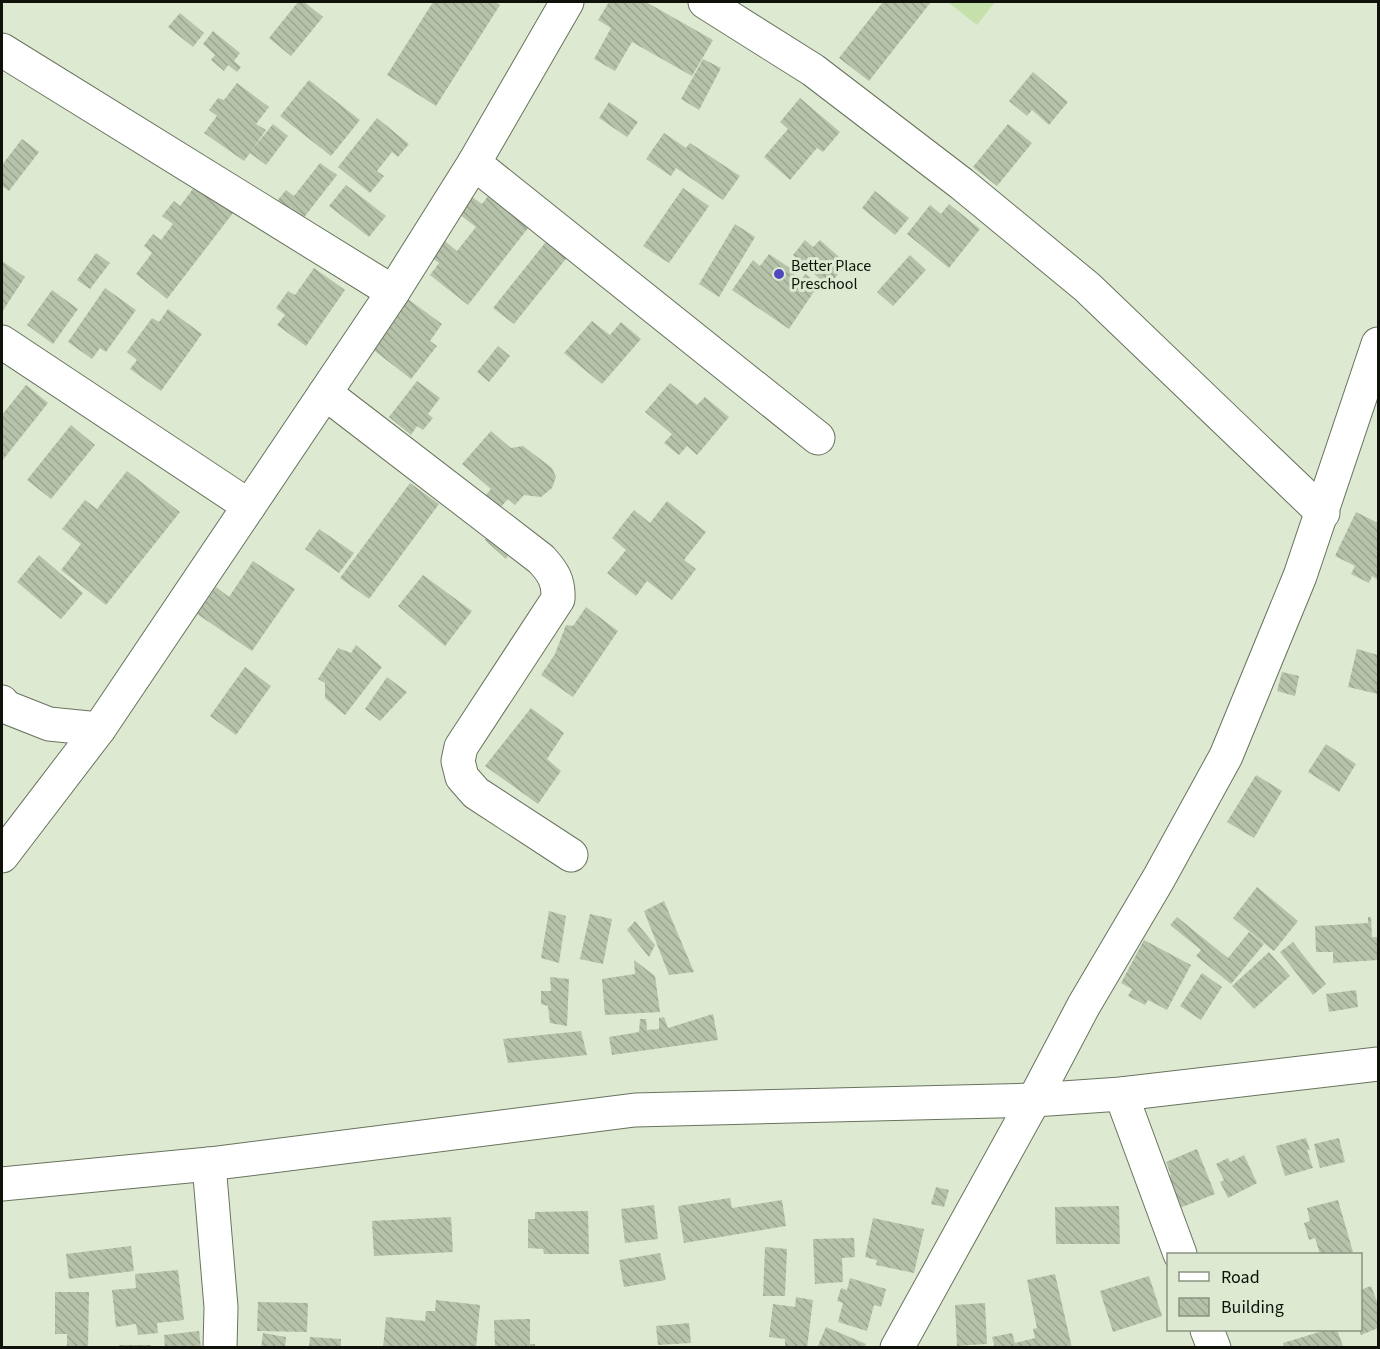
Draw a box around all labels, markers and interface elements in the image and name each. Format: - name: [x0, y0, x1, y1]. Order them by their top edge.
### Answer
- place label: Better Place Preschool: [791, 255, 871, 295]
- marker: Better Place Preschool: [772, 267, 786, 281]
- legend: [1167, 1253, 1362, 1331]
- text: Road: [1221, 1265, 1260, 1290]
- text: Building: [1221, 1295, 1284, 1320]

